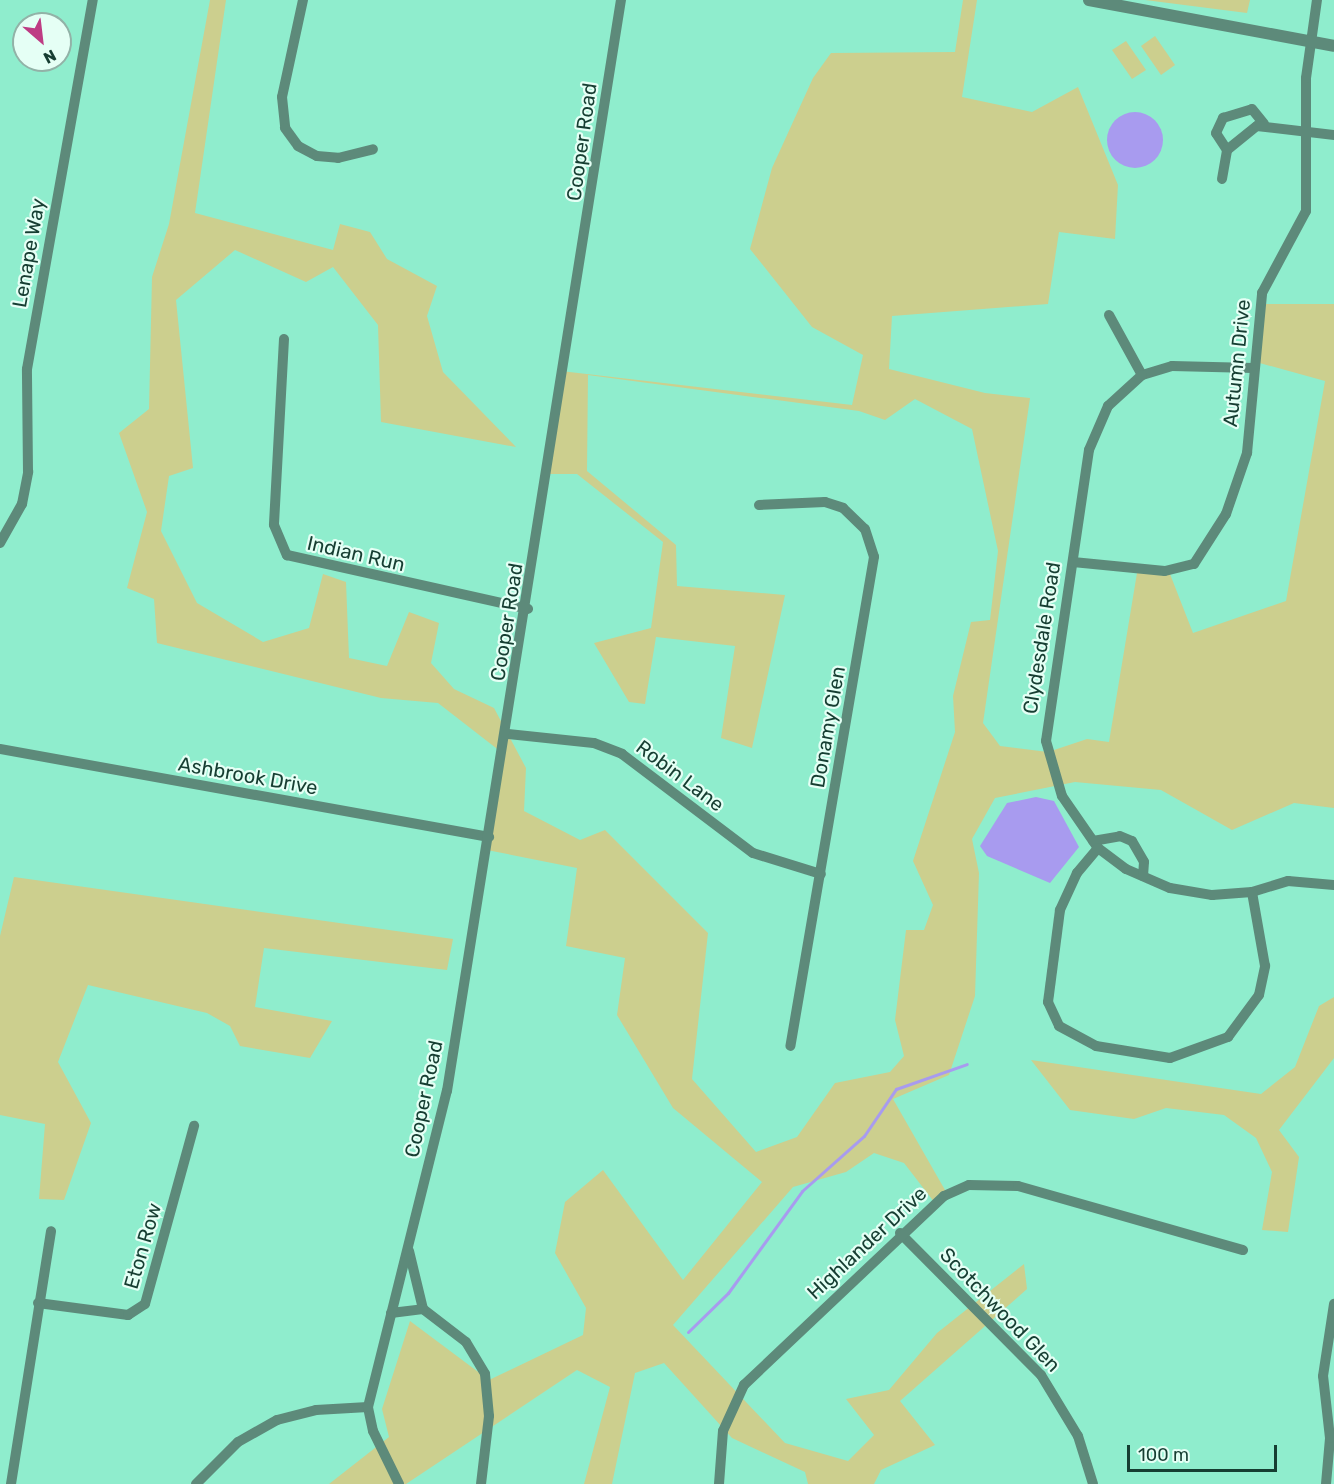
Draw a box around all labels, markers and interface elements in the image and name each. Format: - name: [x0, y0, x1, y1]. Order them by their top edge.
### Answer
- north arrow: [12, 12, 72, 72]
- text: N: [40, 45, 59, 68]
- street label: Cooper Road: [562, 81, 602, 203]
- street label: Lenape Way: [8, 196, 50, 310]
- street label: Autumn Drive: [1218, 298, 1256, 428]
- street label: Indian Run: [305, 531, 407, 577]
- street label: Clydesdale Road: [1018, 560, 1066, 716]
- street label: Cooper Road: [486, 561, 528, 683]
- street label: Donamy Glen: [805, 664, 851, 790]
- street label: Robin Lane: [631, 735, 729, 817]
- street label: Ashbrook Drive: [176, 752, 320, 800]
- street label: Cooper Road: [400, 1038, 448, 1160]
- street label: Highlander Drive: [802, 1181, 932, 1305]
- street label: Eton Row: [119, 1200, 167, 1292]
- street label: Scotchwood Glen: [935, 1243, 1065, 1377]
- scale bar: [1130, 1433, 1280, 1471]
- text: 100 m: [1138, 1444, 1189, 1466]

